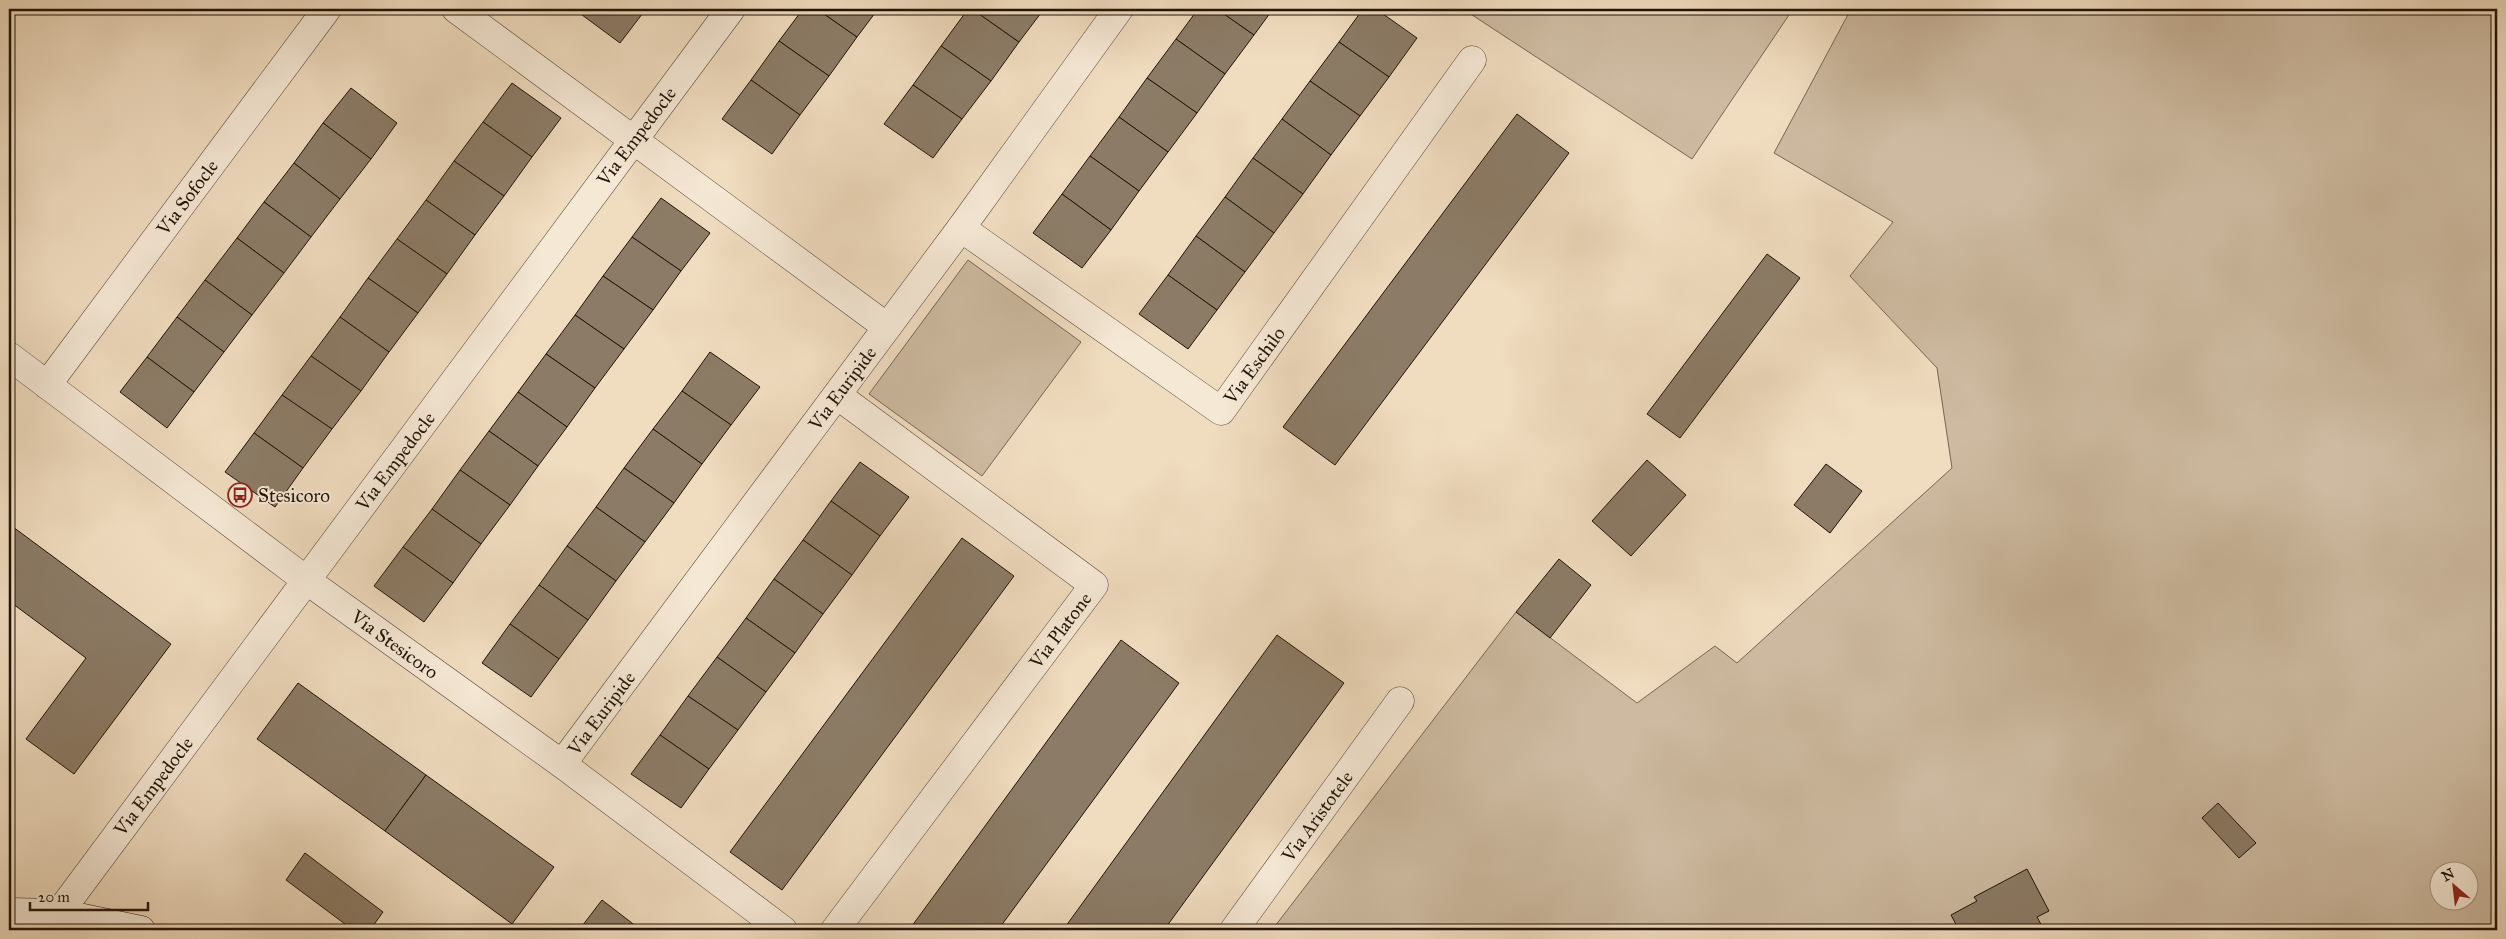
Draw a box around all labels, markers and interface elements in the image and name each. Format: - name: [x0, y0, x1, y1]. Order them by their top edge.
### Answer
- street label: Via Empedocle: [591, 82, 681, 191]
- street label: Via Sofocle: [151, 155, 223, 240]
- street label: Via Eschilo: [1218, 322, 1290, 409]
- street label: Via Euripide: [803, 342, 881, 435]
- street label: Via Empedocle: [350, 407, 440, 516]
- bus stop icon: Stesicoro: [227, 482, 253, 508]
- place label: Stesicoro: [258, 484, 330, 507]
- street label: Via Platone: [1024, 588, 1096, 674]
- street label: Via Stesicoro: [346, 604, 443, 684]
- street label: Via Euripide: [562, 667, 640, 760]
- street label: Via Empedocle: [108, 732, 198, 841]
- street label: Via Aristotele: [1276, 766, 1358, 867]
- north arrow: [2428, 862, 2478, 912]
- text: N: [2439, 865, 2457, 885]
- scale bar: [30, 879, 148, 911]
- text: 20 m: [38, 888, 70, 906]

